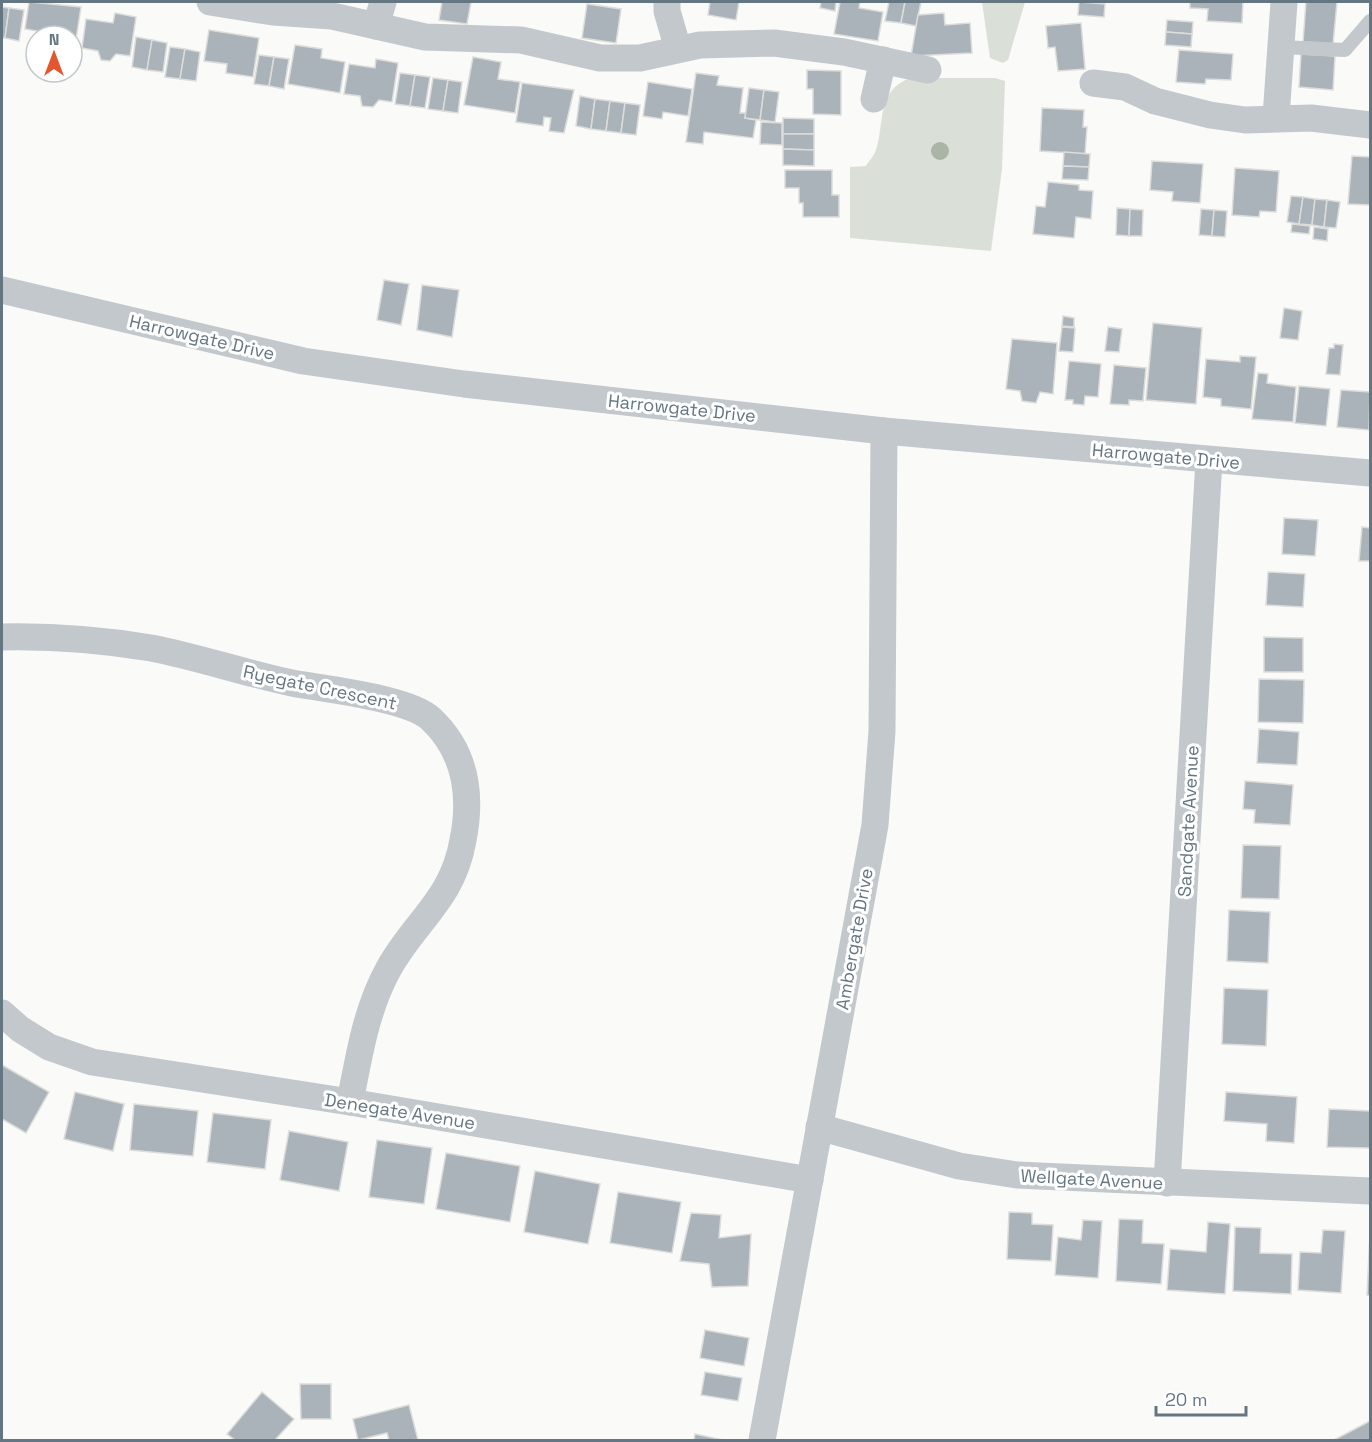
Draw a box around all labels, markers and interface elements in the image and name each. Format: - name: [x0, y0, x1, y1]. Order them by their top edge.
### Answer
- north arrow: [24, 24, 84, 84]
- text: N: [49, 29, 59, 50]
- street label: Harrowgate Drive: [127, 309, 277, 365]
- street label: Harrowgate Drive: [607, 389, 757, 427]
- street label: Harrowgate Drive: [1091, 438, 1241, 474]
- street label: Ryegate Crescent: [241, 660, 399, 714]
- street label: Sandgate Avenue: [1173, 745, 1203, 897]
- street label: Ambergate Drive: [830, 866, 878, 1012]
- street label: Denegate Avenue: [323, 1088, 477, 1134]
- street label: Wellgate Avenue: [1020, 1164, 1164, 1194]
- scale bar: [1156, 1379, 1246, 1417]
- text: 20 m: [1165, 1388, 1208, 1411]

